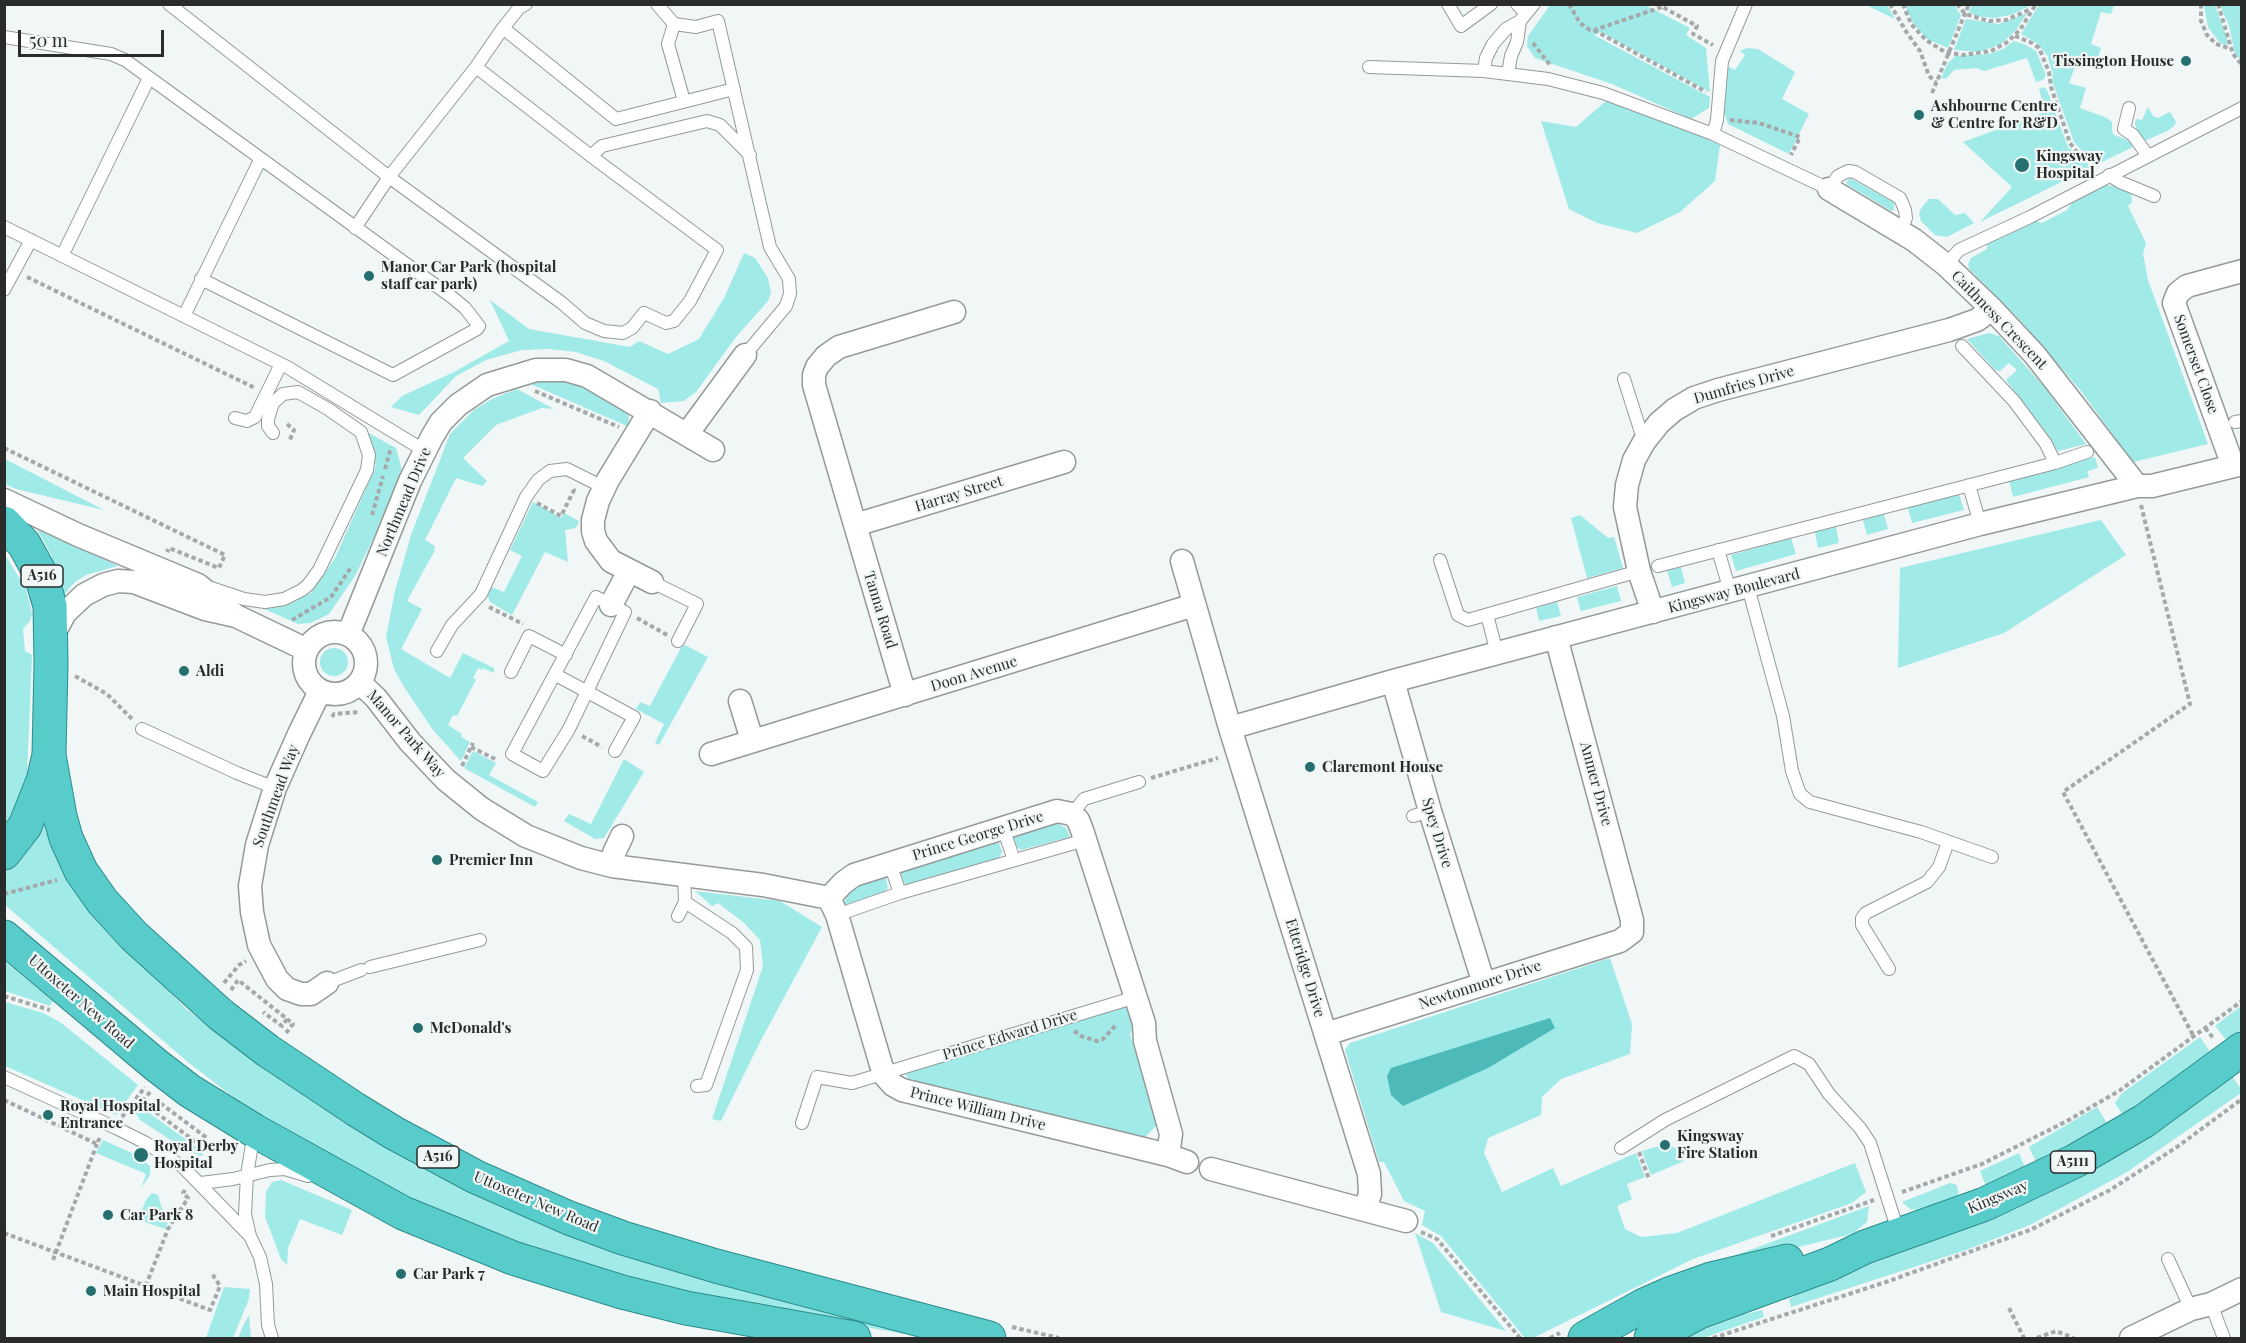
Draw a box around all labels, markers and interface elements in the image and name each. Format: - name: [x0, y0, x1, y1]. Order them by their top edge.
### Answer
- scale bar: [21, 18, 166, 56]
- text: 50 m: [29, 28, 68, 52]
- place label: Tissington House: [2053, 52, 2174, 70]
- marker: Tissington House: [2179, 54, 2193, 68]
- place label: Ashbourne Centre & Centre for R&D: [1931, 97, 2058, 132]
- marker: Ashbourne Centre & Centre for R&D: [1912, 108, 1926, 122]
- place label: Kingsway Hospital: [2036, 147, 2103, 182]
- marker: Kingsway Hospital: [2013, 156, 2031, 174]
- place label: Manor Car Park (hospital staff car park): [381, 258, 556, 293]
- street label: Caithness Crescent: [1947, 267, 2051, 373]
- marker: Manor Car Park (hospital staff car park): [362, 269, 376, 283]
- street label: Somerset Close: [2170, 312, 2222, 416]
- street label: Dumfries Drive: [1692, 362, 1796, 408]
- street label: Northmead Drive: [373, 445, 435, 559]
- street label: Harray Street: [913, 472, 1005, 516]
- road number: A516: [21, 565, 63, 587]
- street label: Kingsway Boulevard: [1666, 565, 1802, 617]
- street label: Tanna Road: [860, 569, 900, 651]
- street label: Doon Avenue: [929, 652, 1019, 696]
- place label: Aldi: [196, 662, 224, 680]
- marker: Aldi: [177, 664, 191, 678]
- street label: Manor Park Way: [363, 686, 449, 782]
- street label: Anmer Drive: [1576, 740, 1616, 828]
- street label: Southmead Way: [249, 742, 303, 850]
- place label: Claremont House: [1322, 758, 1443, 776]
- marker: Claremont House: [1303, 760, 1317, 774]
- street label: Spey Drive: [1418, 796, 1456, 870]
- street label: Prince George Drive: [910, 807, 1046, 865]
- place label: Premier Inn: [449, 851, 533, 869]
- marker: Premier Inn: [430, 853, 444, 867]
- street label: Etteridge Drive: [1281, 916, 1329, 1020]
- street label: Uttoxeter New Road: [25, 951, 137, 1053]
- street label: Newtonmore Drive: [1416, 957, 1544, 1013]
- street label: Prince Edward Drive: [941, 1006, 1079, 1064]
- place label: McDonald's: [430, 1019, 511, 1037]
- marker: McDonald's: [411, 1021, 425, 1035]
- street label: Prince William Drive: [908, 1083, 1048, 1135]
- place label: Royal Hospital Entrance: [60, 1097, 161, 1132]
- marker: Royal Hospital Entrance: [41, 1108, 55, 1122]
- place label: Kingsway Fire Station: [1677, 1127, 1758, 1162]
- place label: Royal Derby Hospital: [154, 1137, 238, 1172]
- marker: Kingsway Fire Station: [1658, 1138, 1672, 1152]
- marker: Royal Derby Hospital: [132, 1146, 150, 1164]
- road number: A516: [417, 1146, 459, 1168]
- road number: A5111: [2050, 1151, 2096, 1173]
- street label: Uttoxeter New Road: [471, 1168, 601, 1236]
- street label: Kingsway: [1965, 1176, 2031, 1218]
- place label: Car Park 8: [120, 1206, 193, 1224]
- marker: Car Park 8: [101, 1208, 115, 1222]
- place label: Car Park 7: [413, 1265, 485, 1283]
- marker: Car Park 7: [394, 1267, 408, 1281]
- place label: Main Hospital: [103, 1282, 201, 1300]
- marker: Main Hospital: [84, 1284, 98, 1298]

